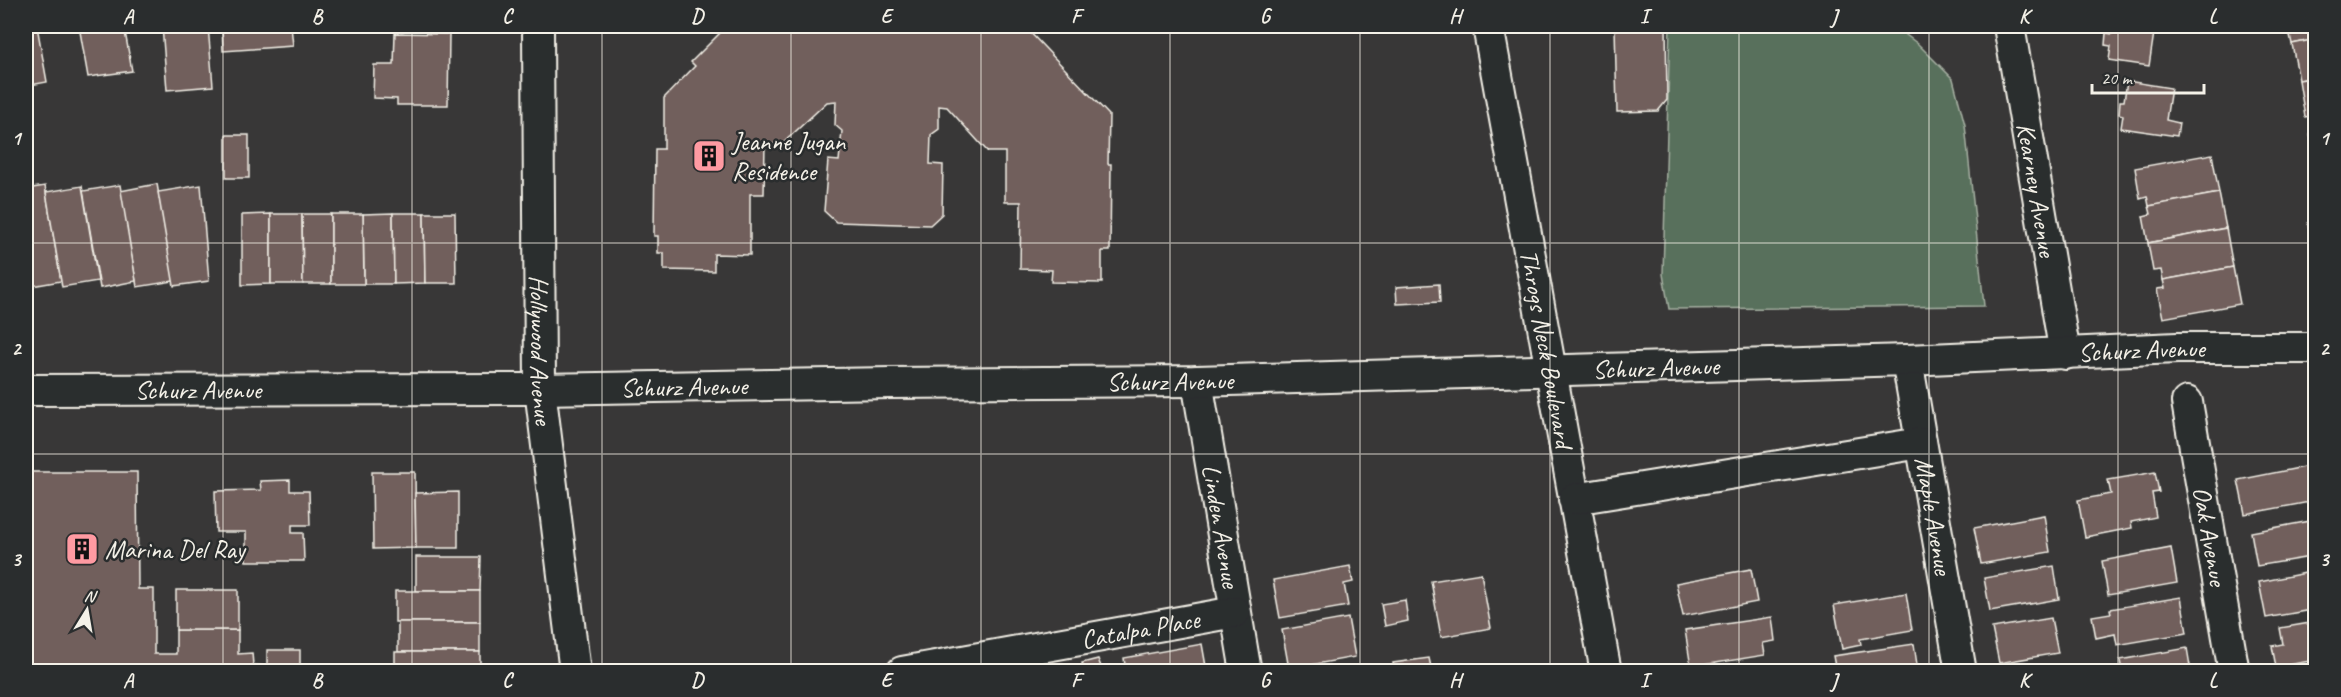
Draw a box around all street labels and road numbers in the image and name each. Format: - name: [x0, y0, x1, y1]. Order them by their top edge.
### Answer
- street label: Kearney Avenue: [2009, 120, 2064, 261]
- street label: Throgs Neck Boulevard: [1512, 247, 1581, 454]
- street label: Hollywood Avenue: [522, 275, 560, 428]
- street label: Schurz Avenue: [2077, 332, 2207, 369]
- street label: Schurz Avenue: [1592, 349, 1722, 386]
- street label: Schurz Avenue: [1107, 364, 1236, 399]
- street label: Schurz Avenue: [620, 369, 750, 405]
- street label: Schurz Avenue: [135, 374, 264, 407]
- street label: Maple Avenue: [1907, 454, 1960, 579]
- street label: Linden Avenue: [1194, 462, 1248, 592]
- street label: Oak Avenue: [2185, 484, 2235, 591]
- street label: Catalpa Place: [1078, 602, 1204, 656]

